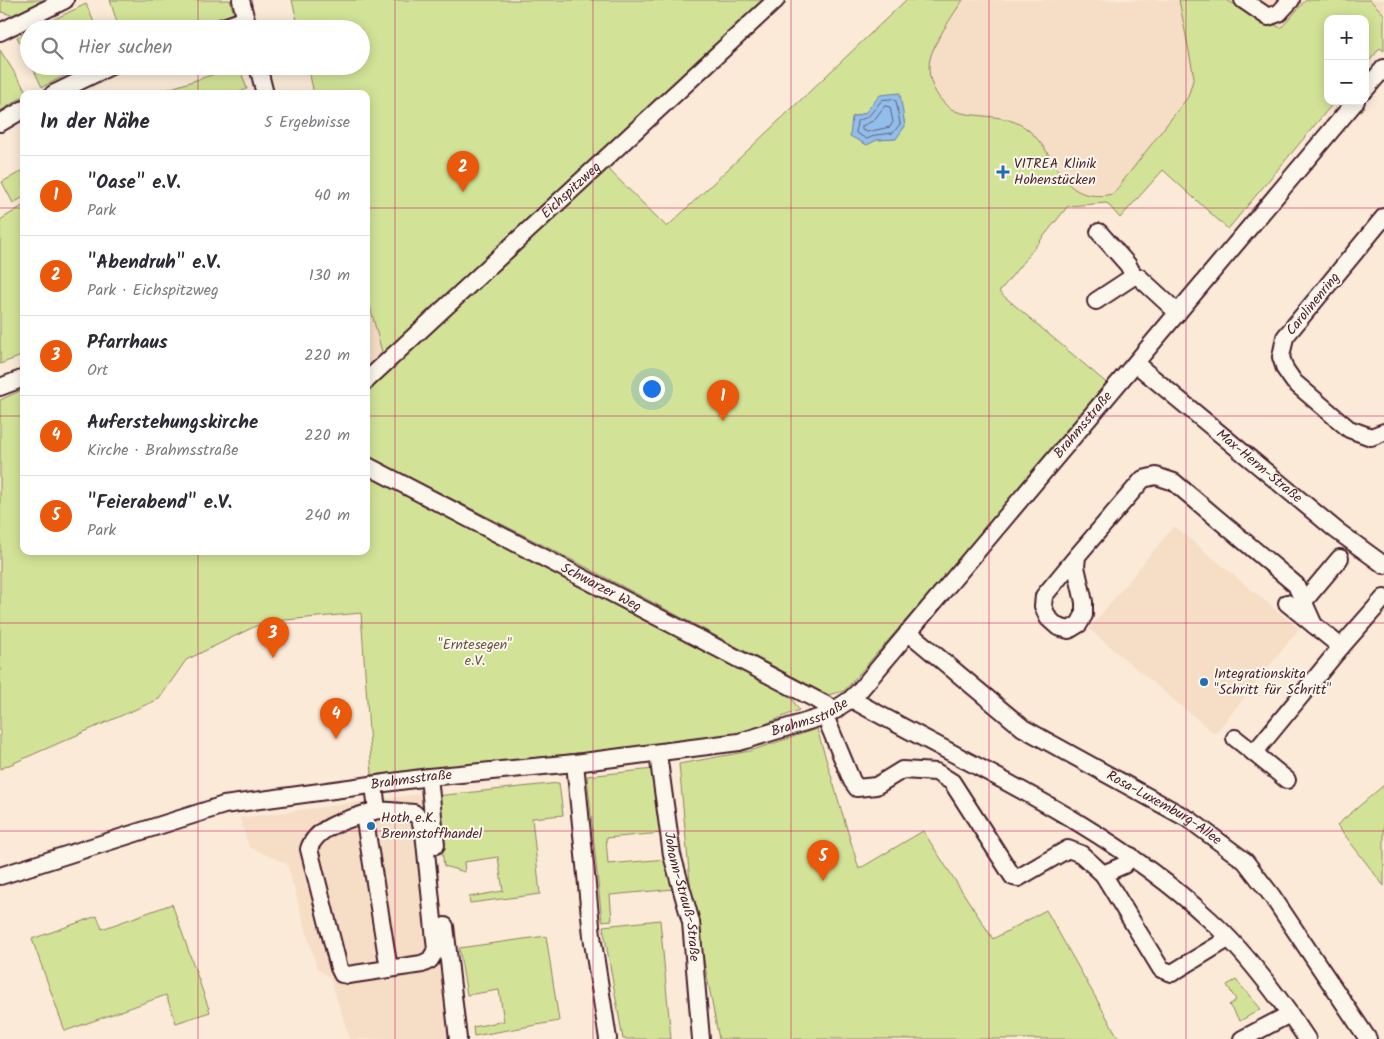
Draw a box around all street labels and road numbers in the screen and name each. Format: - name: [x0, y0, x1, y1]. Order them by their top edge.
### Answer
- street label: Eichspitzweg: [536, 157, 606, 224]
- street label: Carolinenring: [1281, 268, 1345, 340]
- street label: Brahmsstraße: [1048, 386, 1118, 463]
- street label: Max-Herm-Straße: [1211, 424, 1308, 509]
- street label: Schwarzer Weg: [557, 557, 645, 618]
- street label: Brahmsstraße: [769, 692, 854, 743]
- street label: Brahmsstraße: [369, 764, 454, 796]
- street label: Rosa-Luxemburg-Allee: [1102, 765, 1227, 851]
- street label: Johann-Strauß-Straße: [658, 831, 705, 963]

